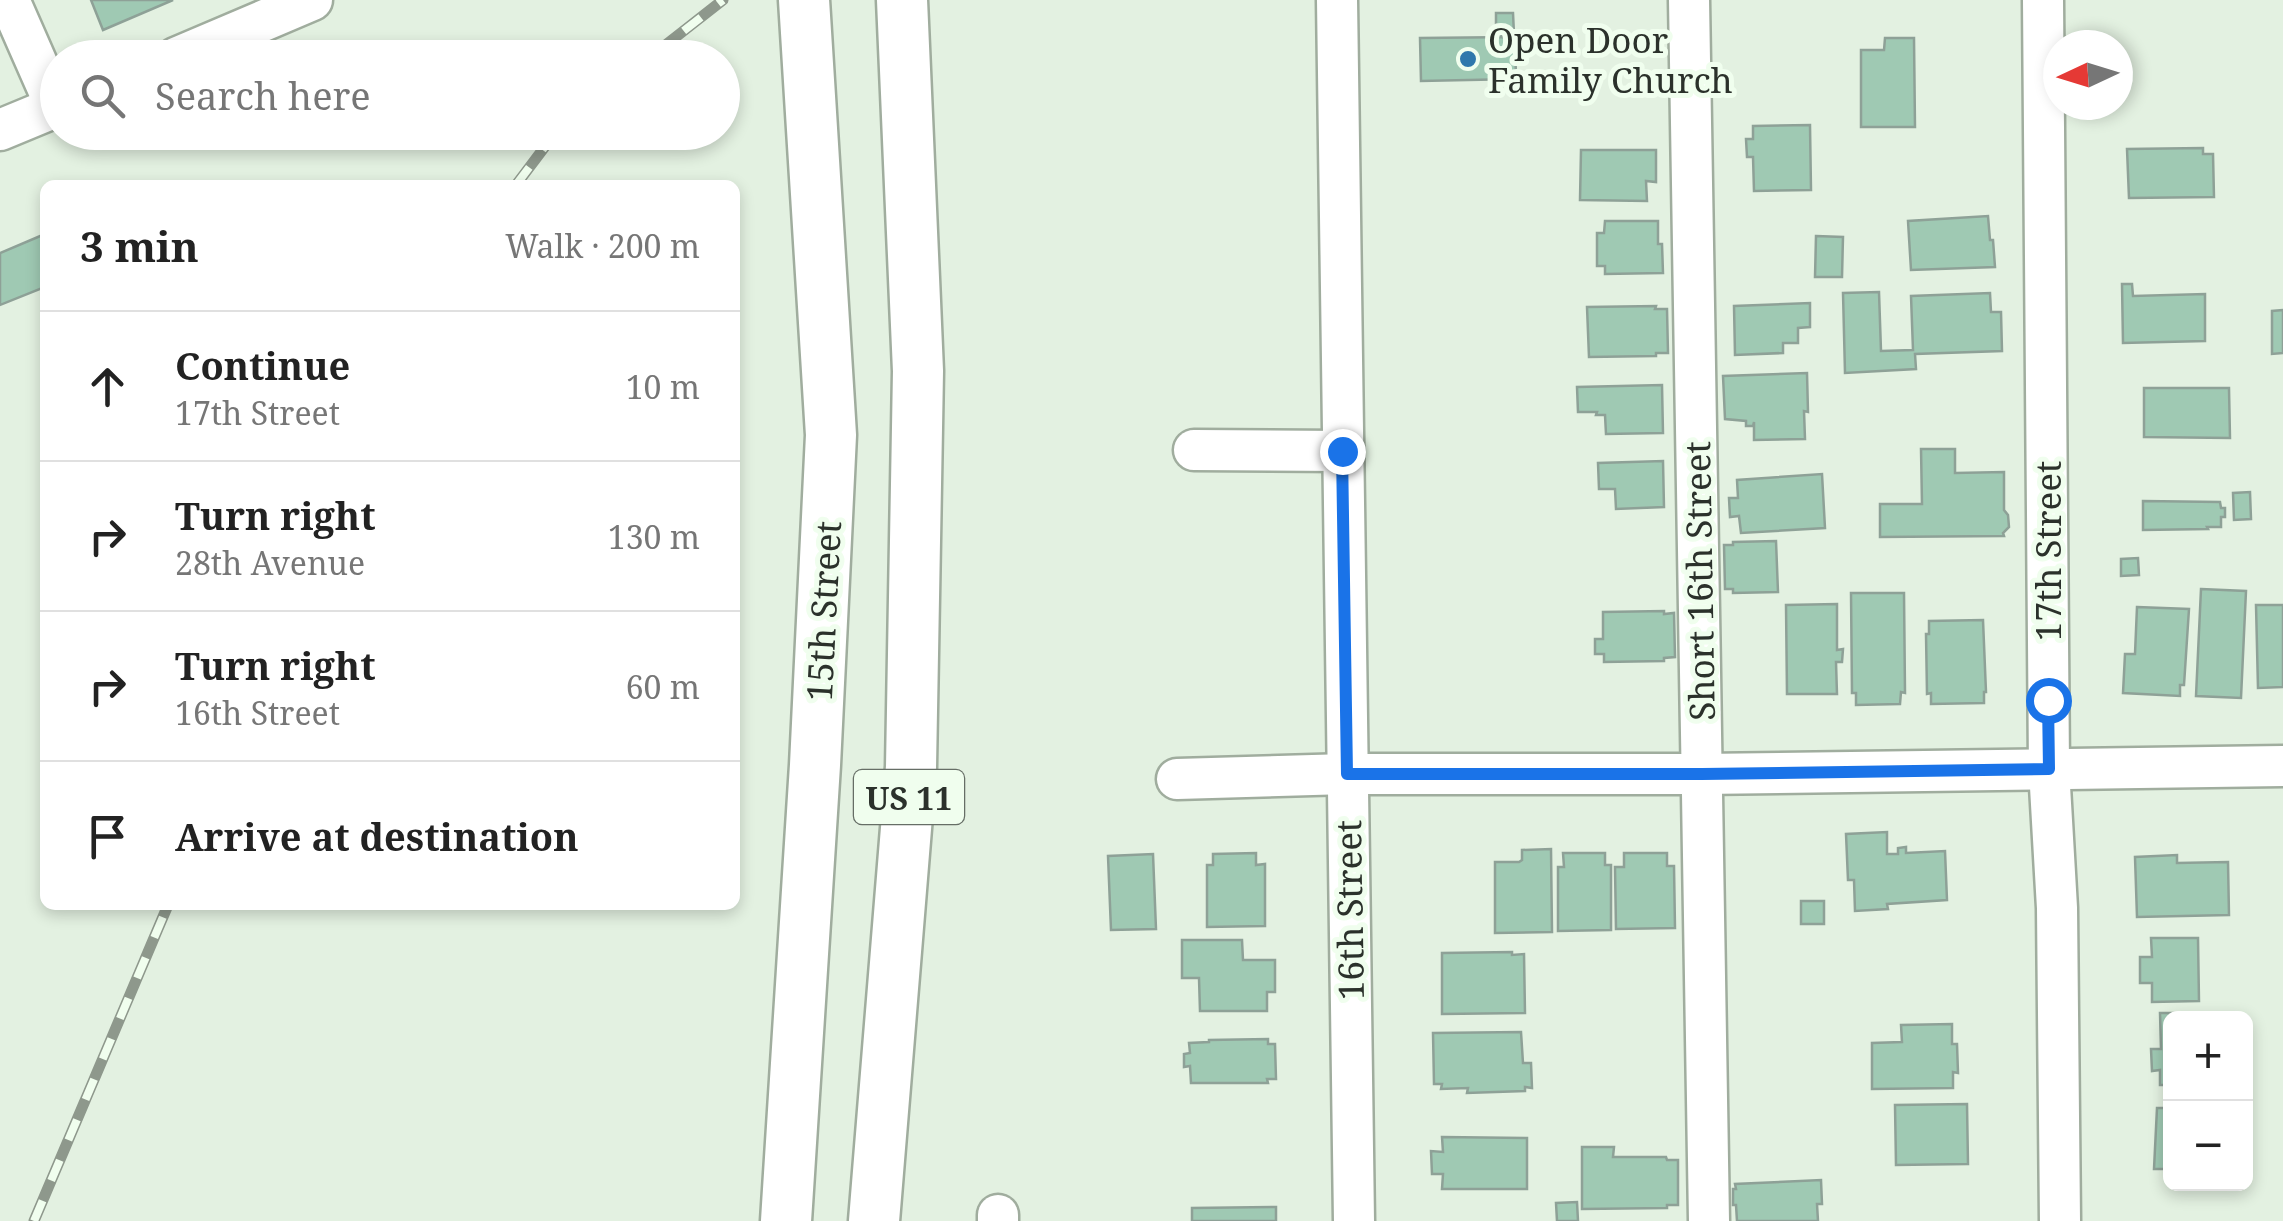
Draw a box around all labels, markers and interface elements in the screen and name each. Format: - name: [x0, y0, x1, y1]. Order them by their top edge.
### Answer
- place label: Open Door Family Church: [1488, 16, 1733, 103]
- north arrow: [2043, 30, 2133, 120]
- search box: [40, 40, 740, 150]
- marker: Open Door Family Church: [1457, 48, 1479, 70]
- icon: search: [75, 68, 130, 123]
- text: Search here: [155, 69, 371, 121]
- text: 3 min: [80, 217, 199, 274]
- text: Walk · 200 m: [505, 224, 700, 267]
- text: Continue: [175, 339, 350, 391]
- icon: ahead: [80, 359, 135, 414]
- text: 10 m: [626, 365, 700, 408]
- text: 17th Street: [175, 391, 340, 434]
- route end: [1320, 429, 1366, 475]
- street label: Short 16th Street: [1673, 441, 1725, 721]
- street label: 17th Street: [2024, 461, 2071, 641]
- text: Turn right: [175, 489, 376, 541]
- icon: right: [80, 509, 135, 564]
- text: 130 m: [608, 515, 700, 558]
- street label: 15th Street: [795, 520, 851, 702]
- text: 28th Avenue: [175, 541, 365, 584]
- text: Turn right: [175, 639, 376, 691]
- icon: right: [80, 659, 135, 714]
- text: 60 m: [626, 665, 700, 708]
- route start: [2026, 678, 2072, 724]
- text: 16th Street: [175, 691, 340, 734]
- road number: US 11: [854, 770, 964, 824]
- icon: arrive: [80, 809, 135, 864]
- text: Arrive at destination: [175, 810, 579, 862]
- street label: 16th Street: [1324, 819, 1374, 1001]
- map controls: [2163, 1011, 2253, 1191]
- button: +: [2163, 1011, 2253, 1101]
- button: −: [2163, 1101, 2253, 1191]

